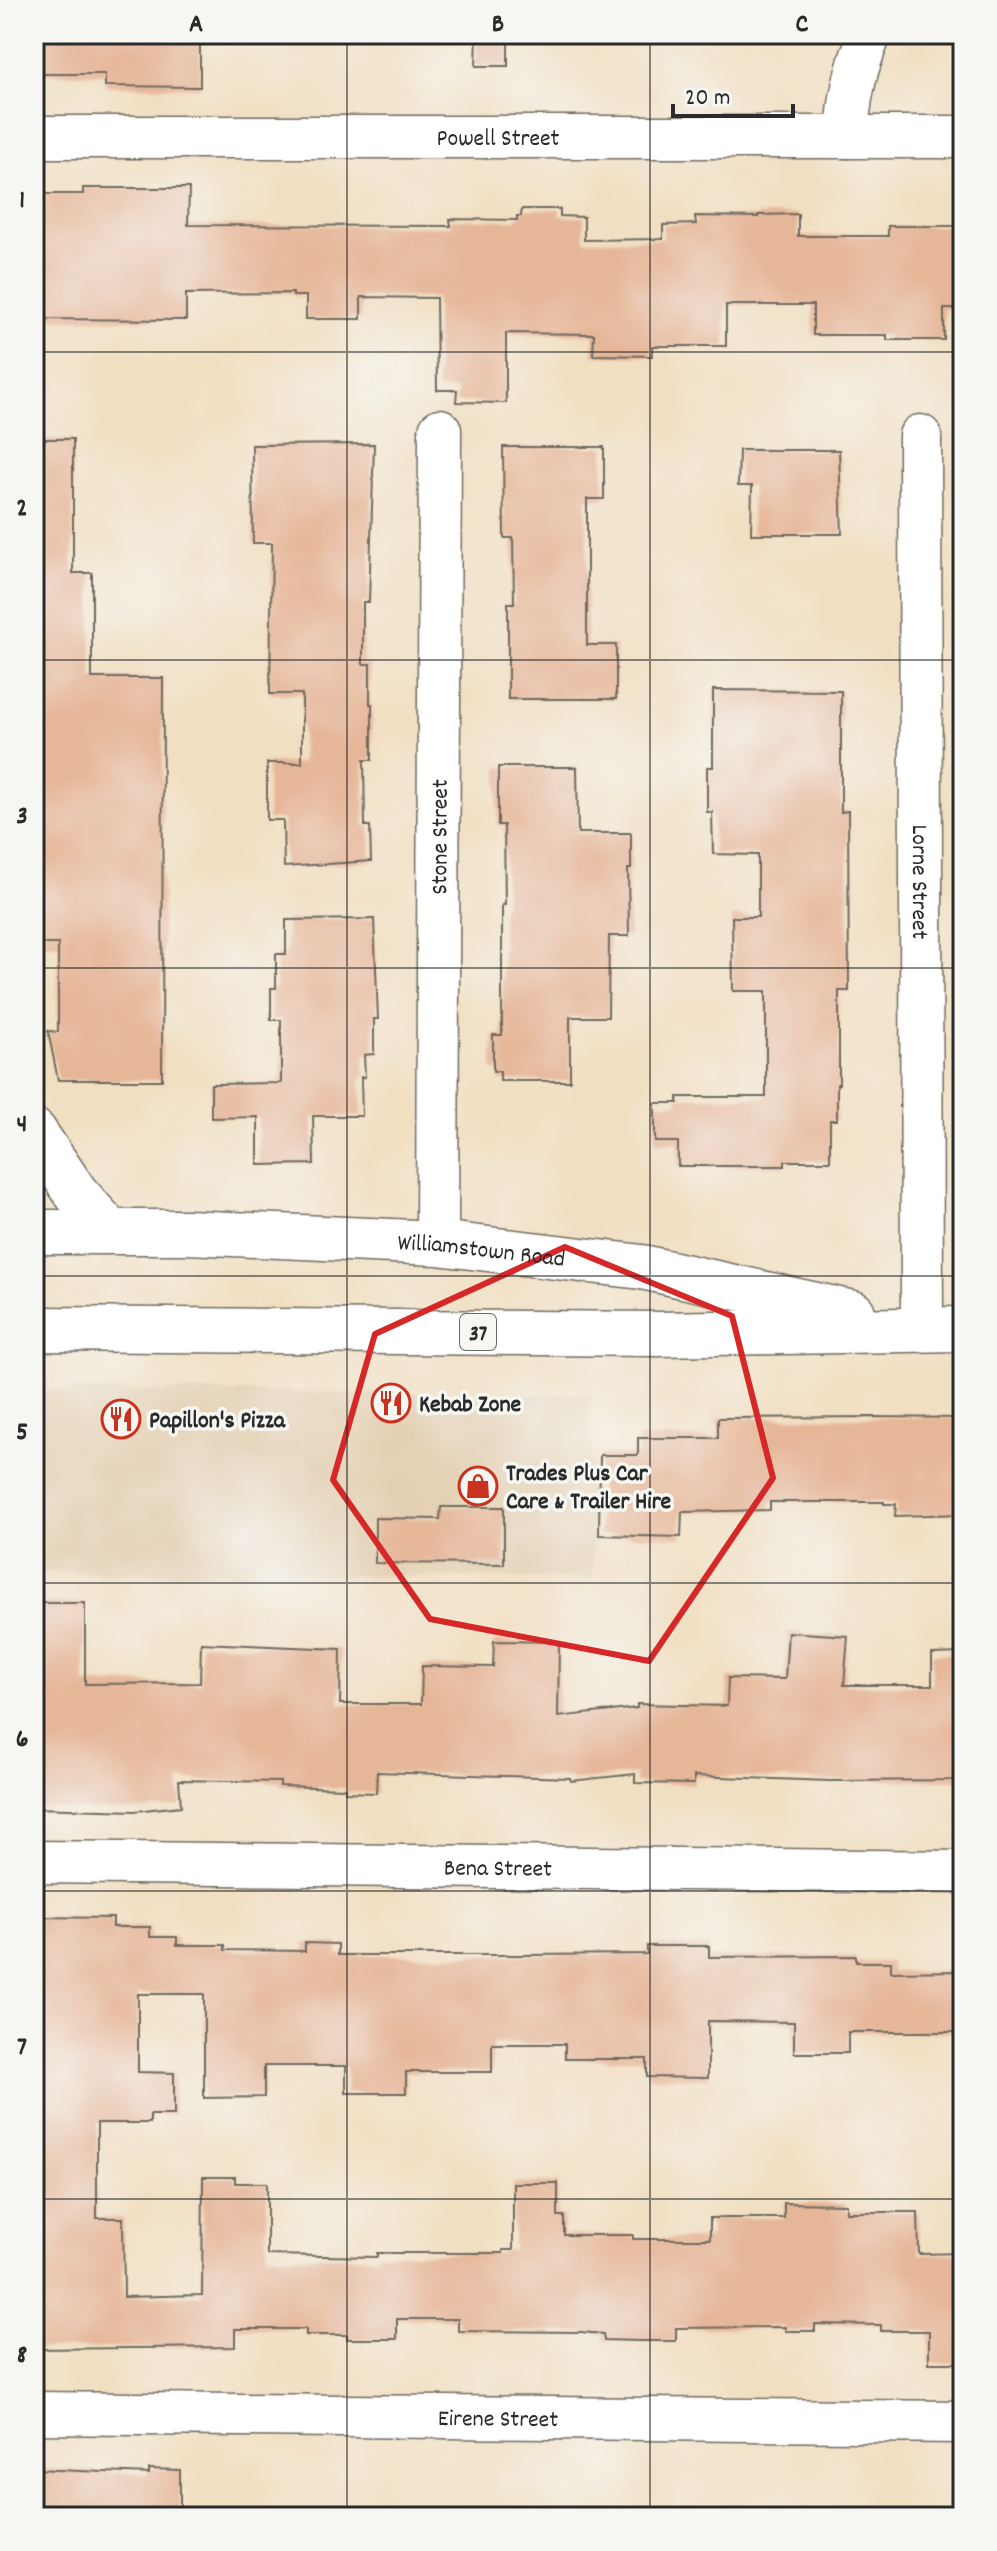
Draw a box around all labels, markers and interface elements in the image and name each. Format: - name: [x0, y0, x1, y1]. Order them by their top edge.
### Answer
- text: A: [189, 7, 203, 44]
- text: B: [492, 7, 504, 44]
- text: C: [796, 7, 809, 44]
- scale bar: [673, 68, 793, 118]
- text: 20 m: [685, 82, 731, 116]
- street label: Powell Street: [437, 123, 560, 157]
- text: 1: [19, 183, 25, 220]
- text: 2: [16, 491, 28, 528]
- street label: Stone Street: [424, 779, 459, 895]
- text: 3: [16, 799, 28, 836]
- street label: Lorne Street: [901, 825, 935, 940]
- text: 4: [17, 1107, 27, 1144]
- street label: Williamstown Road: [397, 1227, 567, 1278]
- road number: 37: [460, 1314, 496, 1350]
- restaurant icon: Kebab Zone: [370, 1382, 412, 1424]
- place label: Kebab Zone: [419, 1389, 522, 1423]
- restaurant icon: Papillon's Pizza: [100, 1398, 142, 1440]
- place label: Papillon's Pizza: [149, 1405, 286, 1439]
- text: 5: [16, 1415, 28, 1452]
- place label: Trades Plus Car Care & Trailer Hire: [506, 1458, 672, 1520]
- shop icon: Trades Plus Car Care & Trailer Hire: [457, 1465, 499, 1507]
- text: 6: [16, 1722, 28, 1759]
- street label: Bena Street: [444, 1852, 552, 1888]
- text: 7: [17, 2030, 27, 2067]
- text: 8: [17, 2338, 27, 2375]
- street label: Eirene Street: [438, 2403, 558, 2438]

